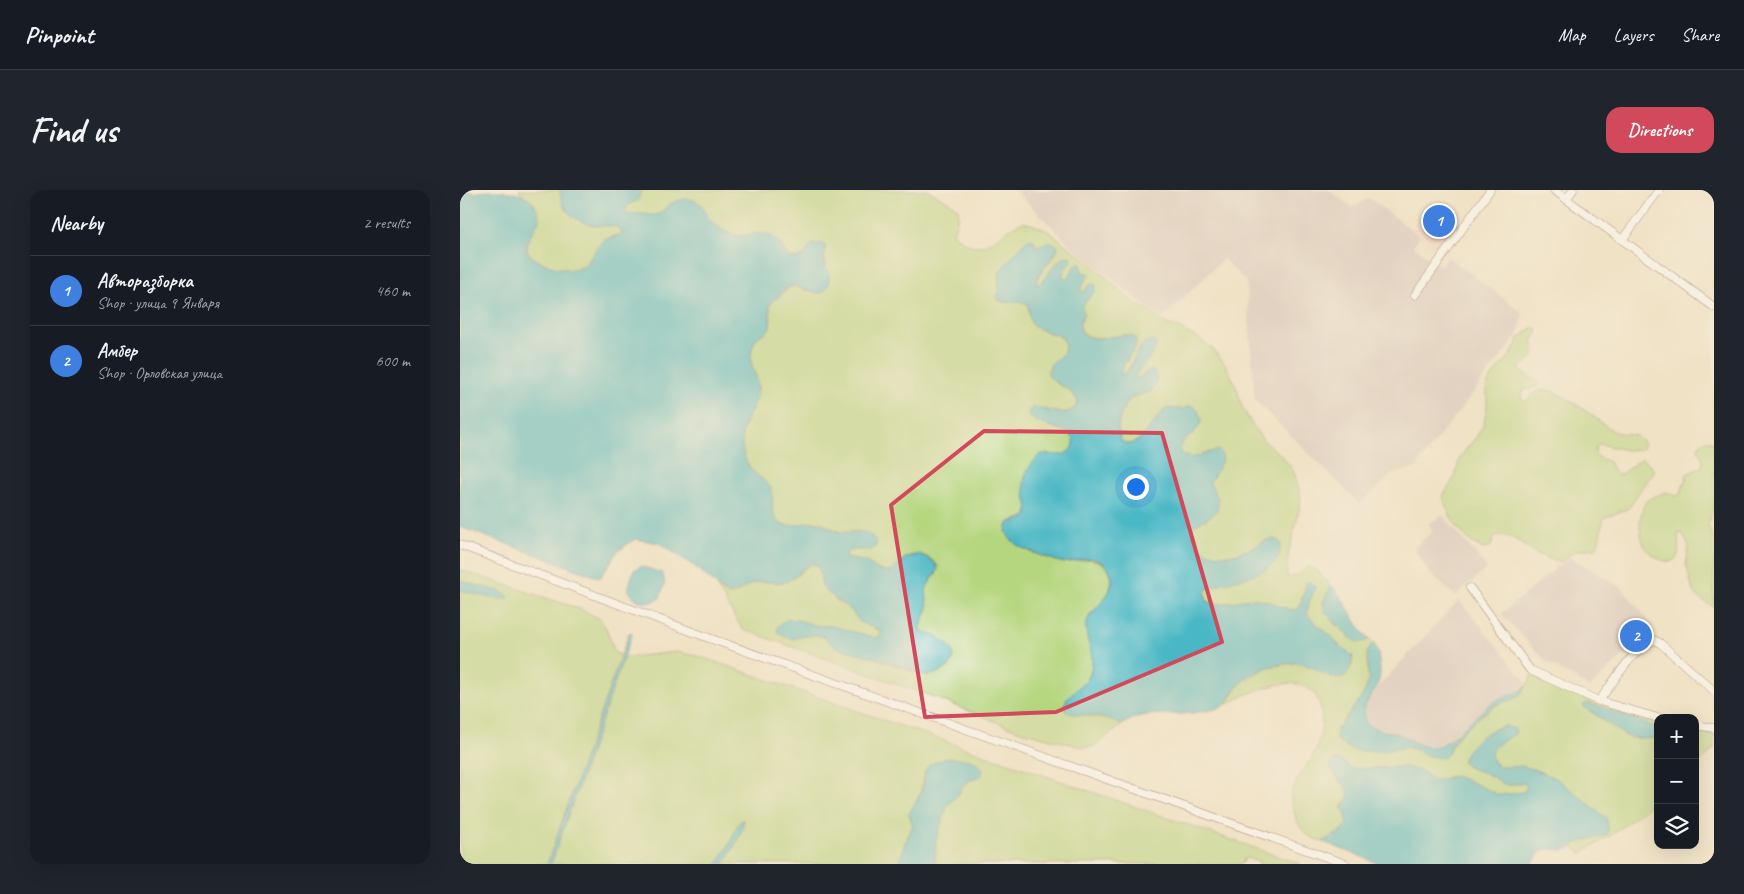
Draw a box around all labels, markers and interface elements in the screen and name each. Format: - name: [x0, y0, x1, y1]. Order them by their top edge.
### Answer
- text: Pinpoint: [25, 20, 94, 50]
- text: Map: [1558, 24, 1586, 46]
- text: Layers: [1614, 24, 1653, 46]
- text: Share: [1681, 24, 1719, 46]
- button: Directions: [1606, 107, 1714, 153]
- text: Find us: [30, 108, 117, 153]
- pin: 1: [1423, 202, 1455, 240]
- text: Nearby: [50, 210, 103, 236]
- text: 2 results: [363, 213, 410, 233]
- text: Авторазборка: [97, 269, 193, 293]
- text: 1: [62, 281, 70, 301]
- text: 460 m: [376, 281, 410, 301]
- text: Shop · улица 9 Января: [97, 293, 219, 313]
- text: Амбер: [97, 339, 137, 363]
- text: 2: [62, 351, 70, 371]
- text: 600 m: [376, 351, 410, 371]
- text: Shop · Орловская улица: [97, 363, 222, 383]
- your location: [1123, 474, 1149, 500]
- pin: 2: [1620, 617, 1652, 655]
- map controls: [1654, 714, 1699, 849]
- button: +: [1654, 714, 1699, 759]
- button: −: [1654, 759, 1699, 804]
- button: layers: [1654, 804, 1699, 849]

